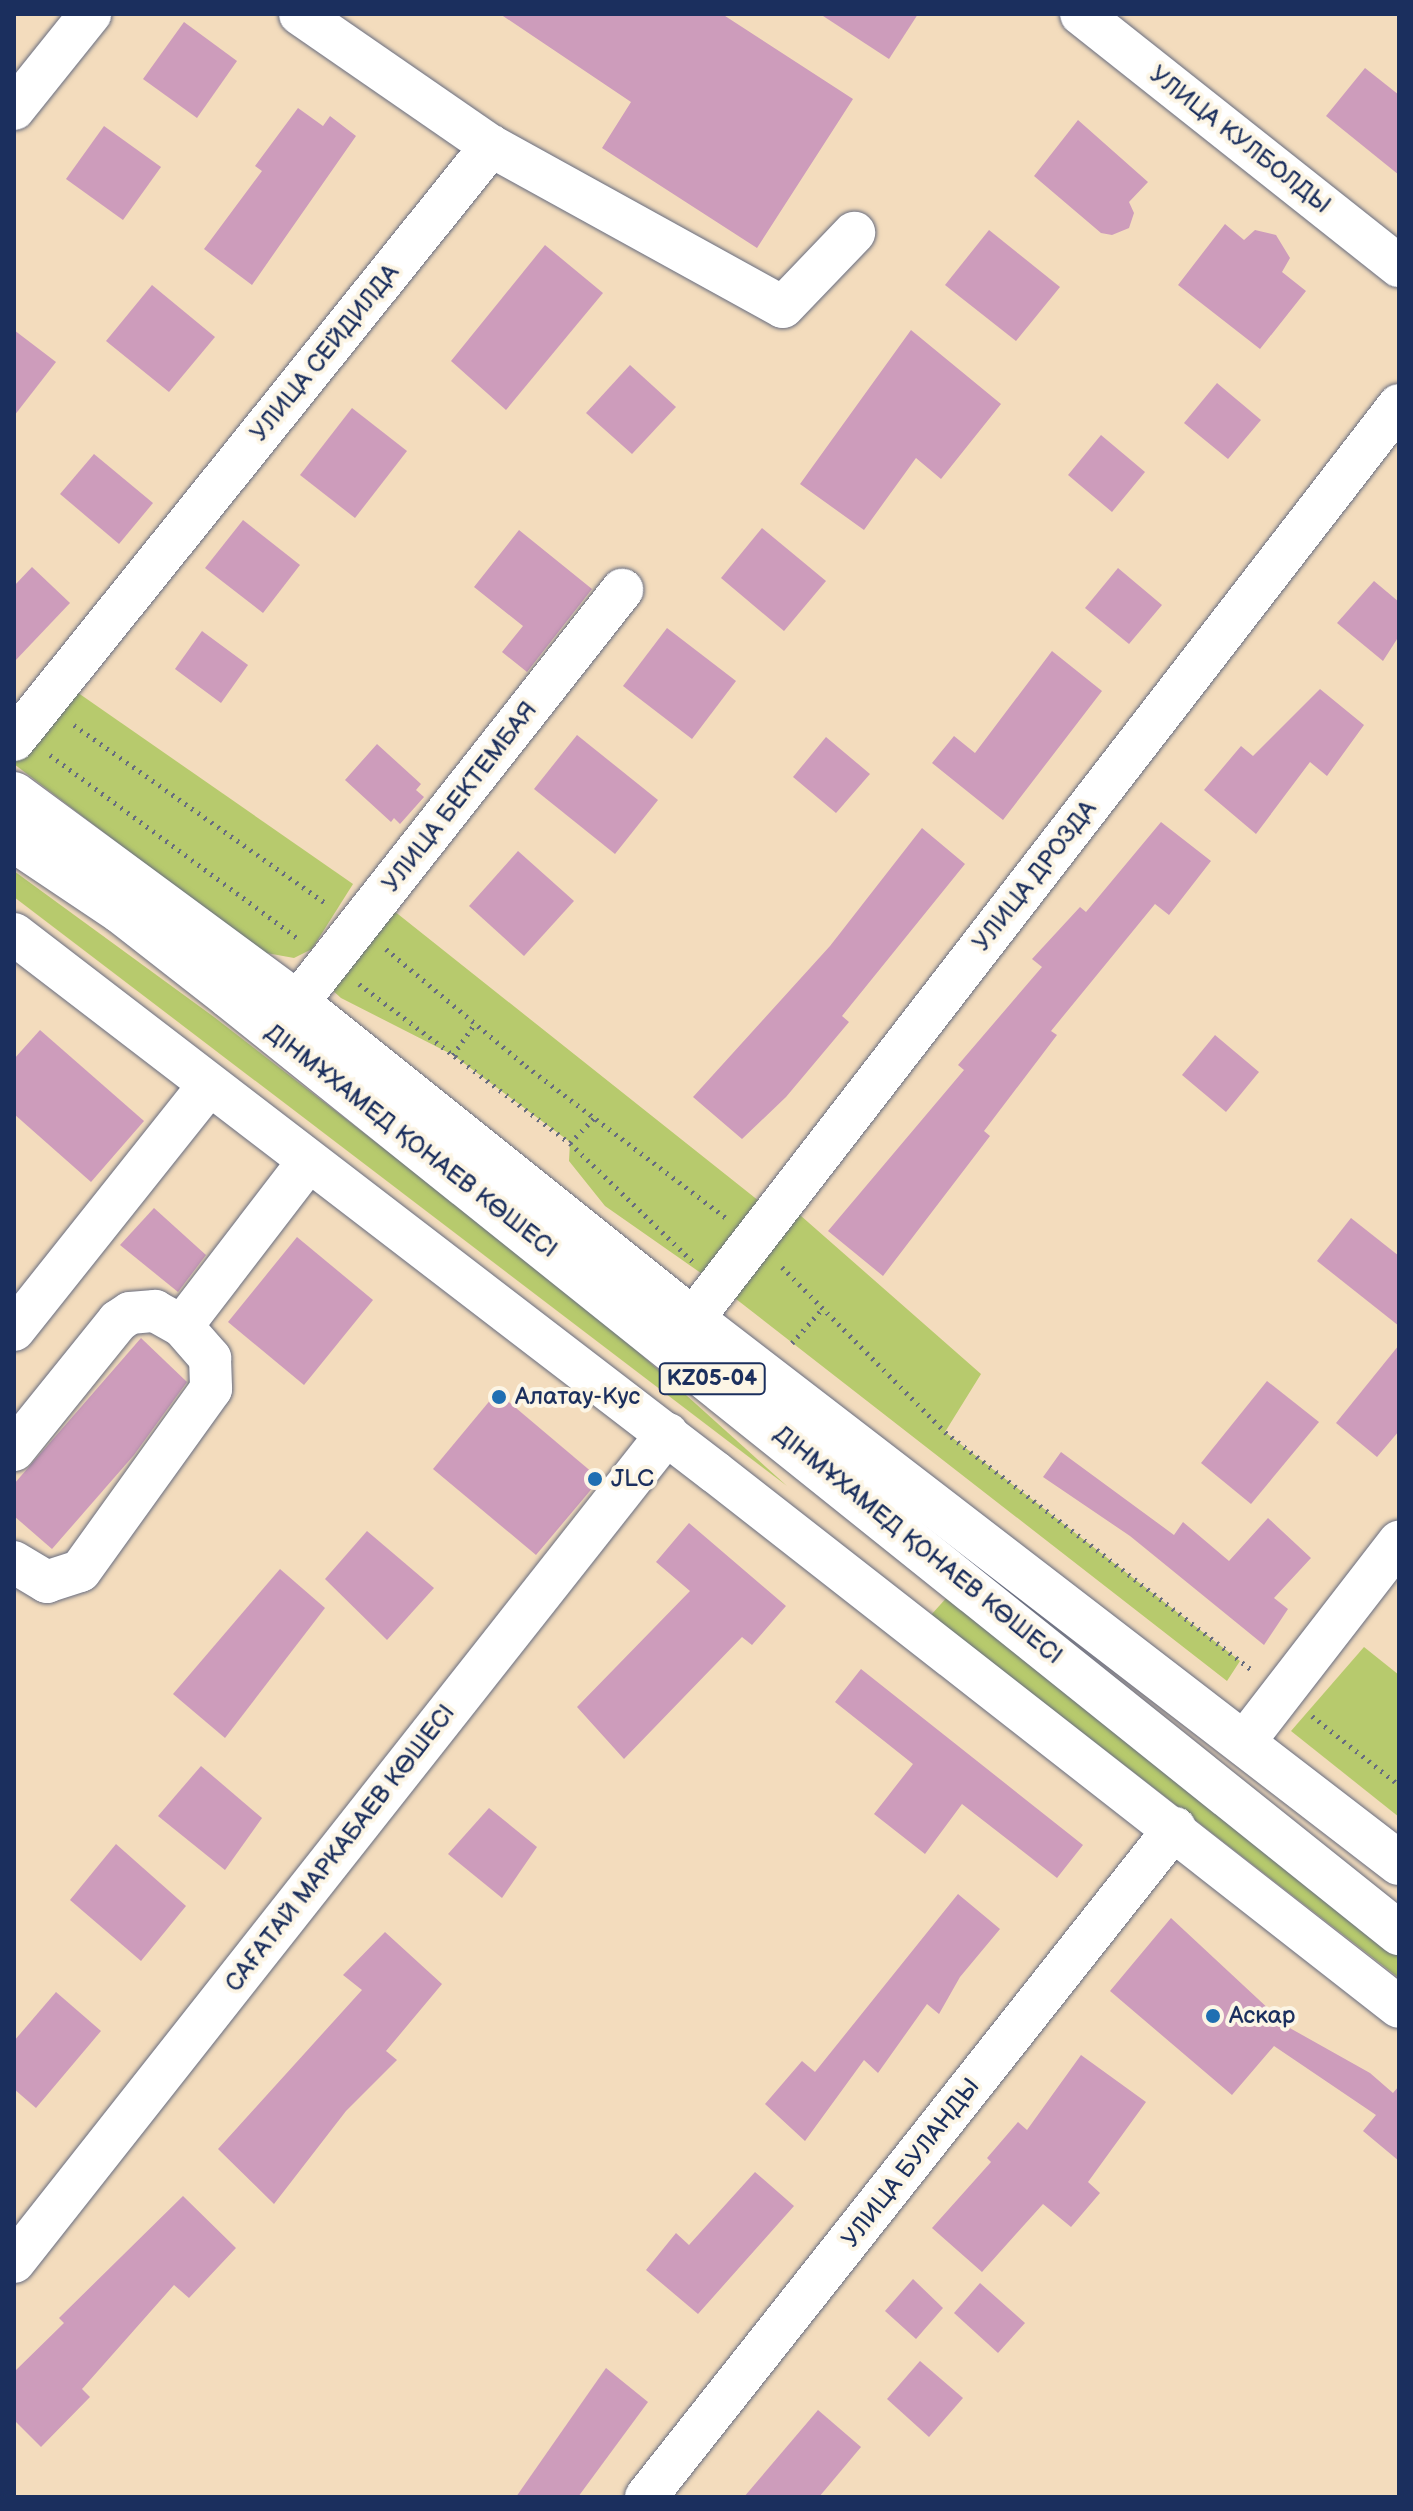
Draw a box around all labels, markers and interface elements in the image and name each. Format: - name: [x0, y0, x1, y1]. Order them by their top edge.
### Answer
- street label: УЛИЦА КУЛБОЛДЫ: [1144, 60, 1336, 220]
- street label: УЛИЦА СЕЙДИЛДА: [245, 259, 405, 447]
- street label: УЛИЦА БЕКТЕМБАЯ: [377, 696, 543, 898]
- street label: УЛИЦА ДРОЗДА: [967, 795, 1103, 957]
- street label: ДІНМҰХАМЕД ҚОНАЕВ КӨШЕСІ: [259, 1018, 563, 1264]
- road number: KZ05-04: [658, 1361, 766, 1397]
- place label: Алатау-Кус: [515, 1383, 640, 1411]
- marker: Алатау-Кус: [490, 1388, 508, 1406]
- street label: ДІНМҰХАМЕД ҚОНАЕВ КӨШЕСІ: [768, 1420, 1068, 1670]
- place label: JLC: [611, 1465, 654, 1493]
- marker: JLC: [586, 1470, 604, 1488]
- street label: САҒАТАЙ МАРКАБАЕВ КӨШЕСІ: [219, 1699, 461, 1997]
- place label: Аскар: [1229, 2002, 1295, 2030]
- marker: Аскар: [1204, 2007, 1222, 2025]
- street label: УЛИЦА БУЛАНДЫ: [836, 2073, 986, 2253]

